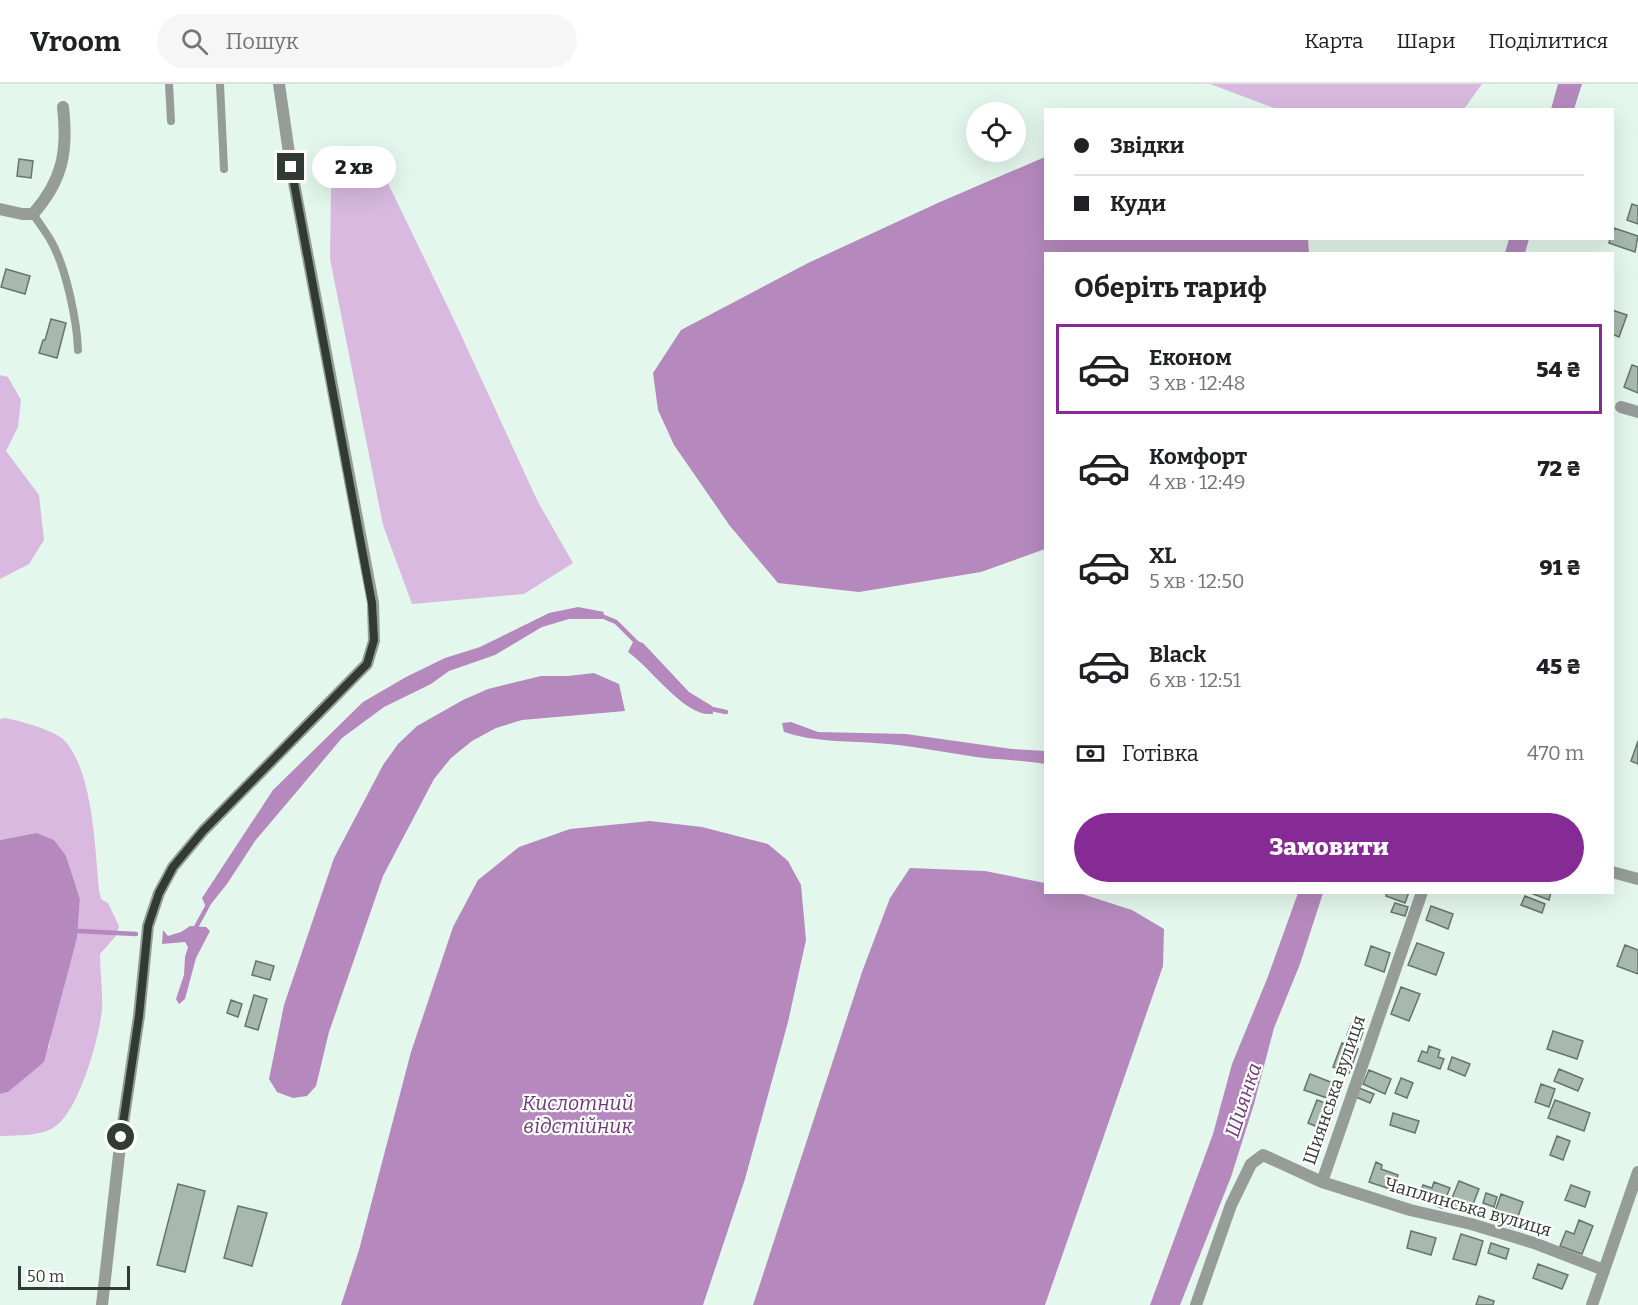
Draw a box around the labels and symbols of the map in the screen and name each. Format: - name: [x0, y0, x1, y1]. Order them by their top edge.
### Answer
- callout: 2 хв: [312, 146, 396, 188]
- route end: [277, 153, 304, 180]
- street label: Шиянська вулиця: [1298, 1012, 1370, 1168]
- water label: Шиянка: [1220, 1060, 1266, 1140]
- water label: Кислотний відстійник: [522, 1091, 634, 1138]
- route start: [107, 1123, 134, 1150]
- street label: Чаплинська вулиця: [1382, 1173, 1554, 1241]
- scale bar: [18, 1263, 130, 1290]

